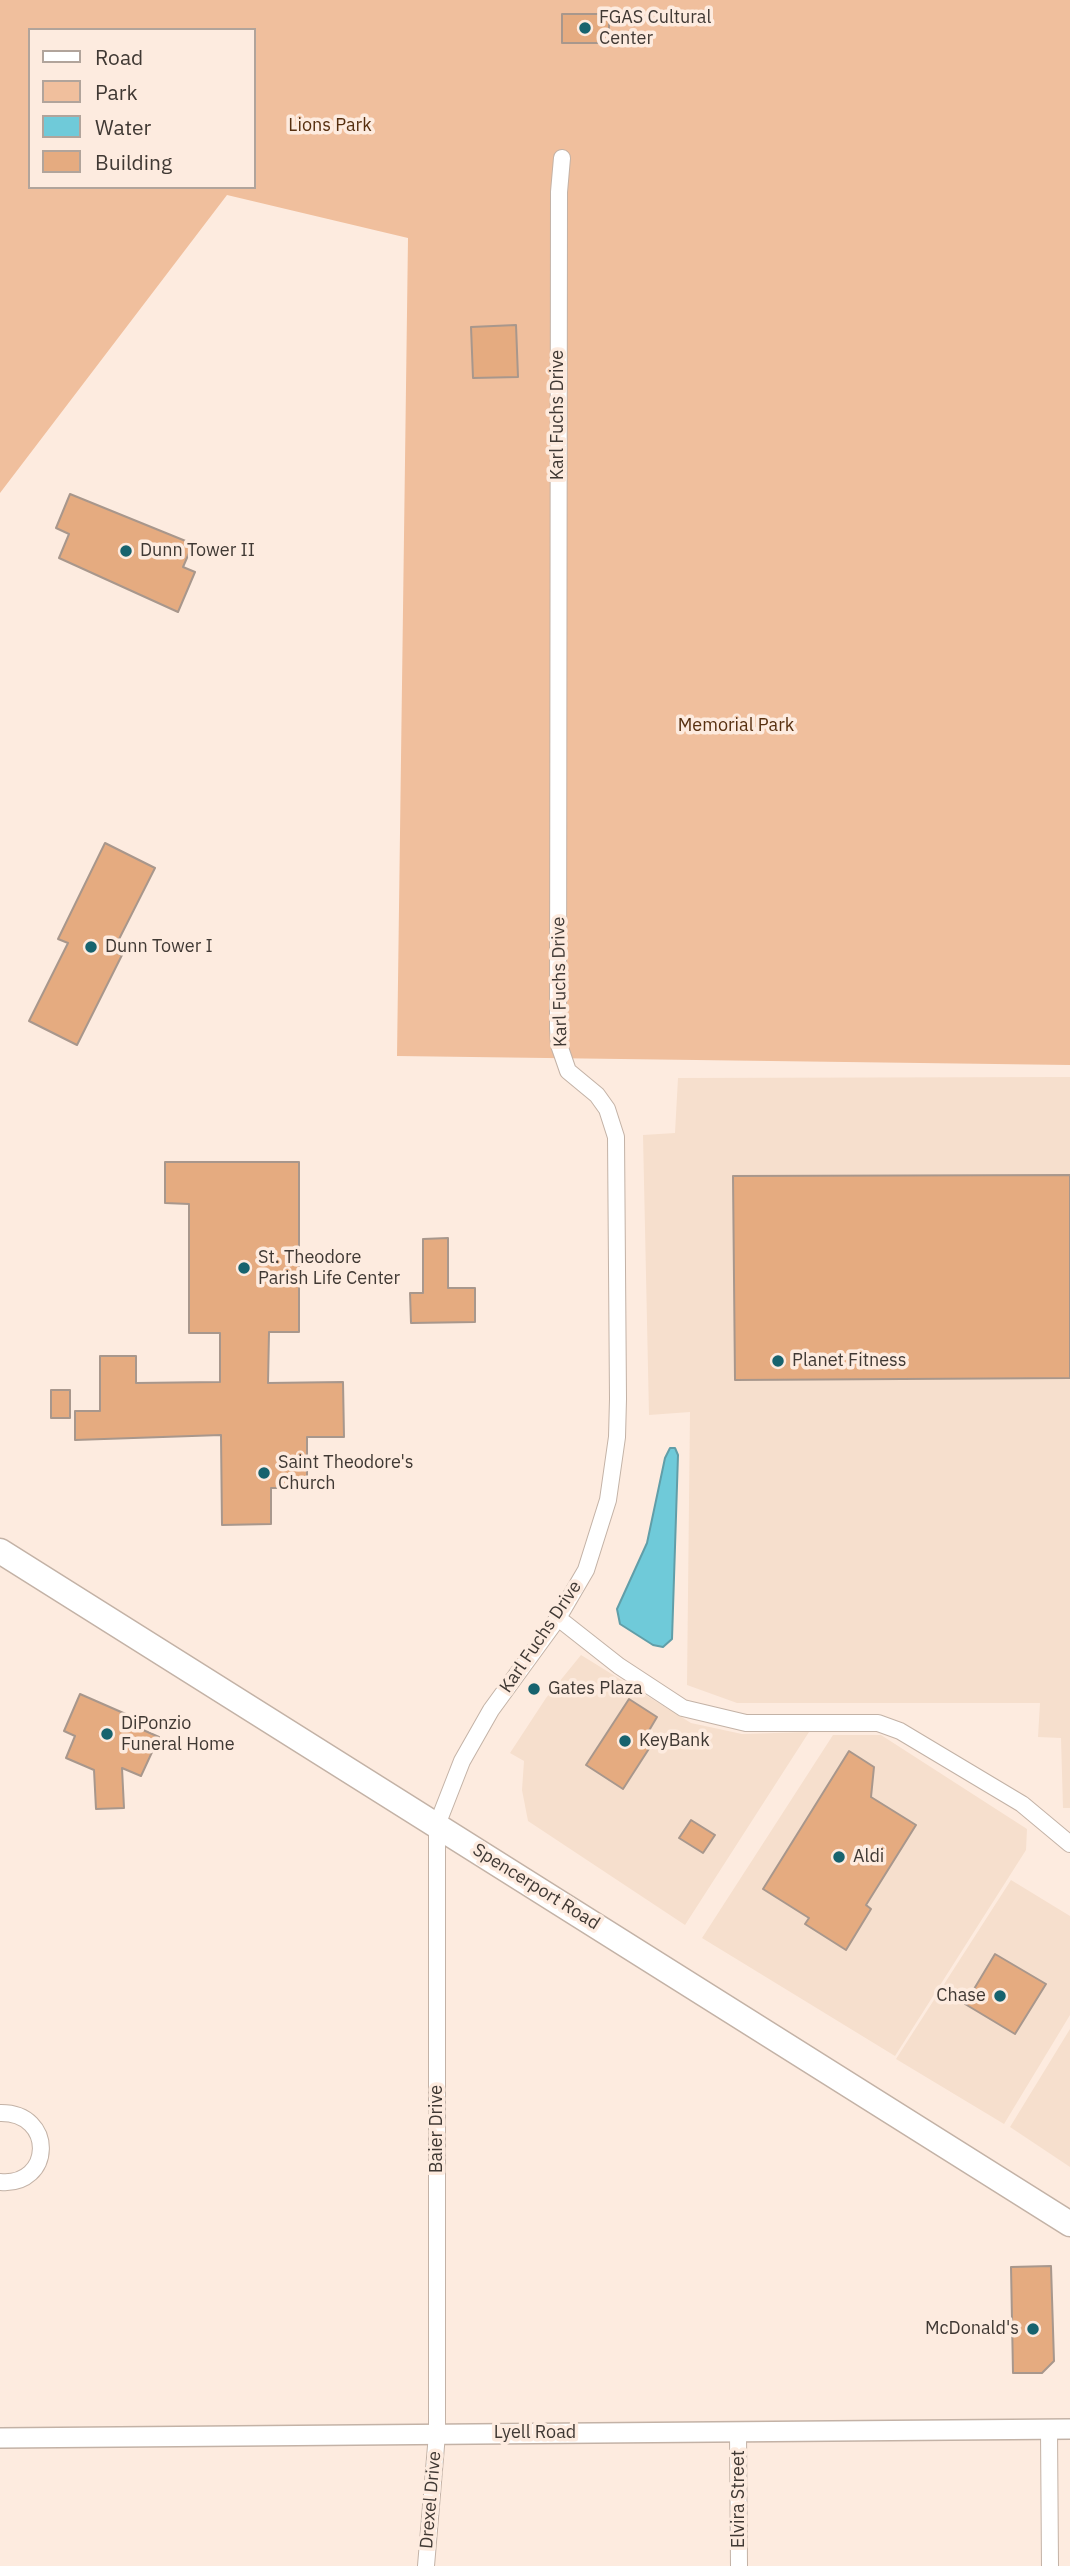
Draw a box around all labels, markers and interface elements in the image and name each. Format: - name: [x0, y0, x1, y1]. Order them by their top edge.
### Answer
- place label: FGAS Cultural Center: [599, 7, 711, 50]
- marker: FGAS Cultural Center: [577, 20, 593, 36]
- legend: [28, 28, 256, 189]
- text: Road: [95, 43, 143, 71]
- text: Park: [95, 78, 138, 106]
- text: Water: [95, 113, 151, 141]
- park label: Lions Park: [288, 115, 372, 137]
- text: Building: [95, 148, 172, 176]
- street label: Karl Fuchs Drive: [547, 350, 569, 480]
- place label: Dunn Tower II: [140, 540, 255, 562]
- marker: Dunn Tower II: [118, 543, 134, 559]
- park label: Memorial Park: [678, 715, 794, 737]
- street label: Karl Fuchs Drive: [548, 917, 572, 1047]
- place label: Dunn Tower I: [105, 936, 213, 958]
- marker: Dunn Tower I: [83, 939, 99, 955]
- place label: St. Theodore Parish Life Center: [258, 1247, 400, 1290]
- marker: St. Theodore Parish Life Center: [236, 1260, 252, 1276]
- place label: Planet Fitness: [792, 1350, 906, 1372]
- marker: Planet Fitness: [770, 1353, 786, 1369]
- place label: Saint Theodore's Church: [278, 1452, 414, 1494]
- marker: Saint Theodore's Church: [256, 1465, 272, 1481]
- street label: Karl Fuchs Drive: [496, 1577, 586, 1697]
- place label: Gates Plaza: [548, 1678, 643, 1700]
- marker: Gates Plaza: [526, 1681, 542, 1697]
- place label: DiPonzio Funeral Home: [121, 1713, 235, 1756]
- marker: DiPonzio Funeral Home: [99, 1726, 115, 1742]
- place label: KeyBank: [639, 1730, 710, 1752]
- marker: KeyBank: [617, 1733, 633, 1749]
- street label: Spencerport Road: [469, 1839, 603, 1935]
- place label: Aldi: [853, 1846, 884, 1868]
- marker: Aldi: [831, 1849, 847, 1865]
- place label: Chase: [936, 1985, 986, 2007]
- marker: Chase: [992, 1988, 1008, 2004]
- street label: Baier Drive: [426, 2085, 448, 2173]
- place label: McDonald's: [925, 2318, 1019, 2340]
- marker: McDonald's: [1025, 2321, 1041, 2337]
- street label: Lyell Road: [494, 2422, 576, 2444]
- street label: Drexel Drive: [416, 2450, 446, 2550]
- street label: Elvira Street: [728, 2450, 750, 2548]

